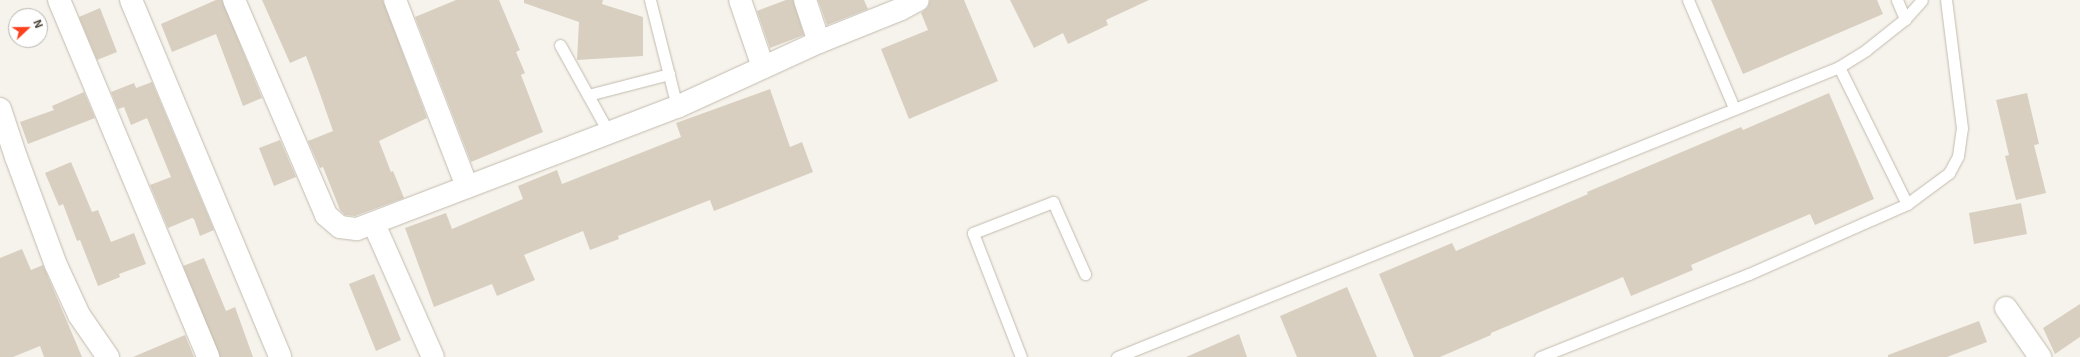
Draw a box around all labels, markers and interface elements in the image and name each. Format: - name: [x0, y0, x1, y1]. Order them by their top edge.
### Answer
- north arrow: [8, 8, 48, 48]
- text: N: [31, 18, 46, 30]

